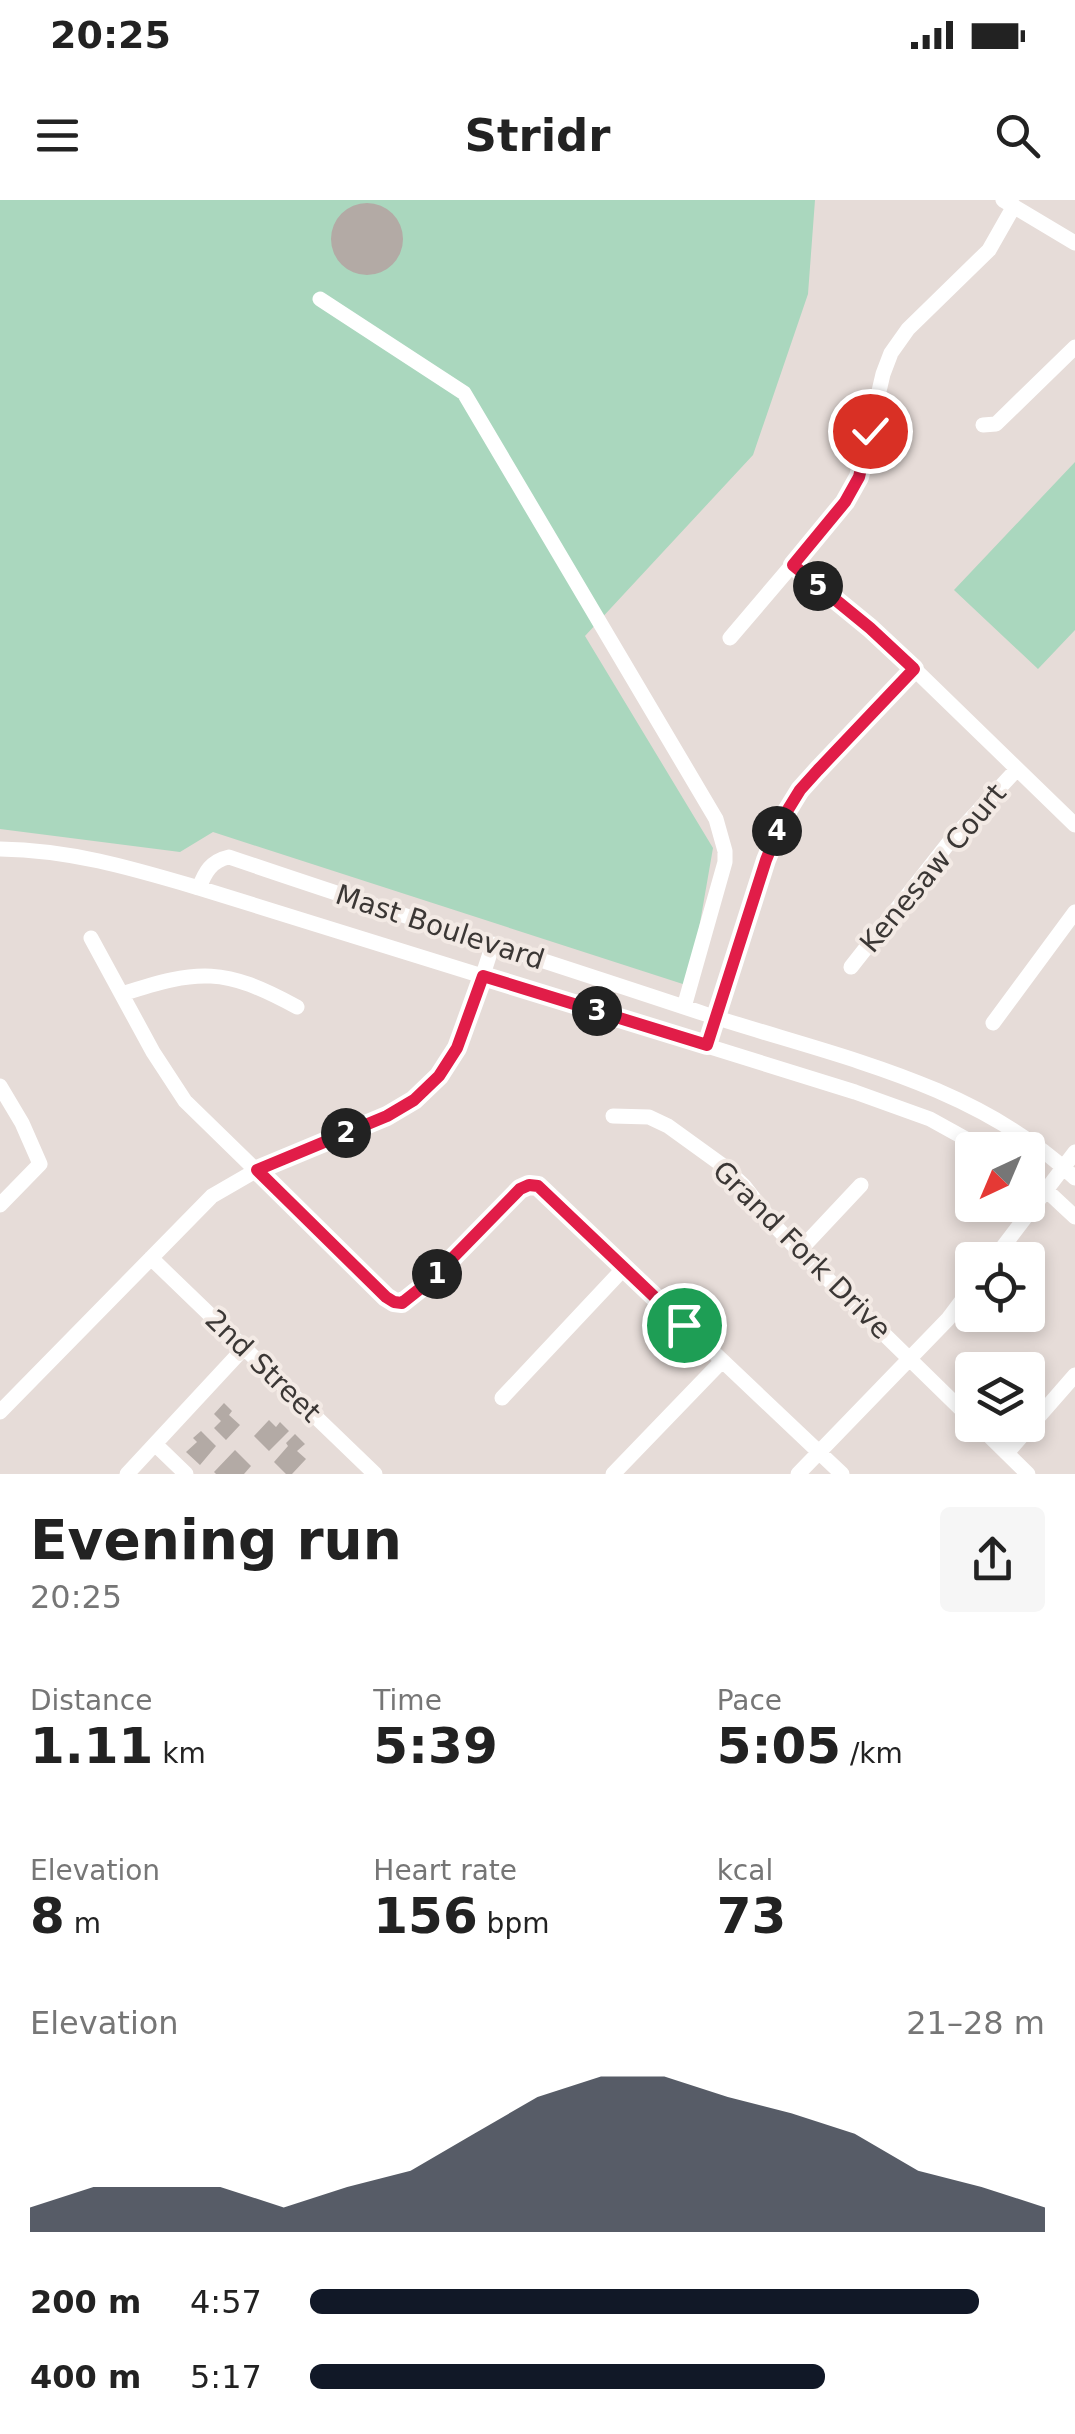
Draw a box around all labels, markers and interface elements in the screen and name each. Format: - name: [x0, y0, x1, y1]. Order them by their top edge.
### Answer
- text: 20:25: [50, 13, 171, 57]
- icon: menu: [30, 108, 85, 163]
- icon: search: [990, 108, 1045, 163]
- text: Stridr: [465, 109, 610, 162]
- pin: [828, 389, 913, 474]
- icon: check: [843, 404, 898, 459]
- pin: 5: [793, 561, 843, 611]
- text: 5: [808, 569, 828, 602]
- street label: Kenesaw Court: [853, 777, 1013, 959]
- pin: 4: [752, 806, 802, 856]
- text: 4: [767, 814, 787, 847]
- street label: Mast Boulevard: [332, 878, 548, 976]
- pin: 3: [572, 986, 622, 1036]
- text: 3: [587, 994, 607, 1027]
- pin: 2: [321, 1108, 371, 1158]
- text: 2: [336, 1116, 356, 1149]
- north arrow: [955, 1132, 1045, 1222]
- map controls: [955, 1132, 1045, 1442]
- street label: Grand Fork Drive: [706, 1154, 898, 1346]
- button: locate: [955, 1242, 1045, 1332]
- pin: 1: [412, 1249, 462, 1299]
- text: 1: [427, 1257, 447, 1290]
- pin: [642, 1283, 727, 1368]
- icon: arrive: [657, 1298, 712, 1353]
- street label: 2nd Street: [199, 1303, 327, 1429]
- button: layers: [955, 1352, 1045, 1442]
- button: share: [940, 1507, 1045, 1612]
- text: Evening run: [30, 1508, 402, 1572]
- text: 20:25: [30, 1578, 122, 1616]
- text: Distance: [30, 1684, 152, 1717]
- text: Time: [373, 1684, 442, 1717]
- text: Pace: [717, 1684, 782, 1717]
- text: 1.11: [30, 1717, 153, 1775]
- text: 5:39: [373, 1717, 498, 1775]
- text: 5:05: [717, 1717, 841, 1775]
- text: km: [153, 1737, 206, 1770]
- text: /km: [841, 1737, 903, 1770]
- text: Elevation: [30, 1854, 160, 1887]
- text: Heart rate: [373, 1854, 517, 1887]
- text: kcal: [717, 1854, 773, 1887]
- text: 8: [30, 1887, 65, 1945]
- text: 156: [373, 1887, 478, 1945]
- text: 73: [717, 1887, 786, 1945]
- text: m: [65, 1907, 101, 1940]
- text: bpm: [478, 1907, 549, 1940]
- text: Elevation: [30, 2004, 179, 2042]
- text: 21–28 m: [906, 2004, 1045, 2042]
- text: 200 m: [30, 2283, 141, 2321]
- text: 4:57: [190, 2283, 262, 2321]
- text: 400 m: [30, 2358, 141, 2396]
- text: 5:17: [190, 2358, 262, 2396]

